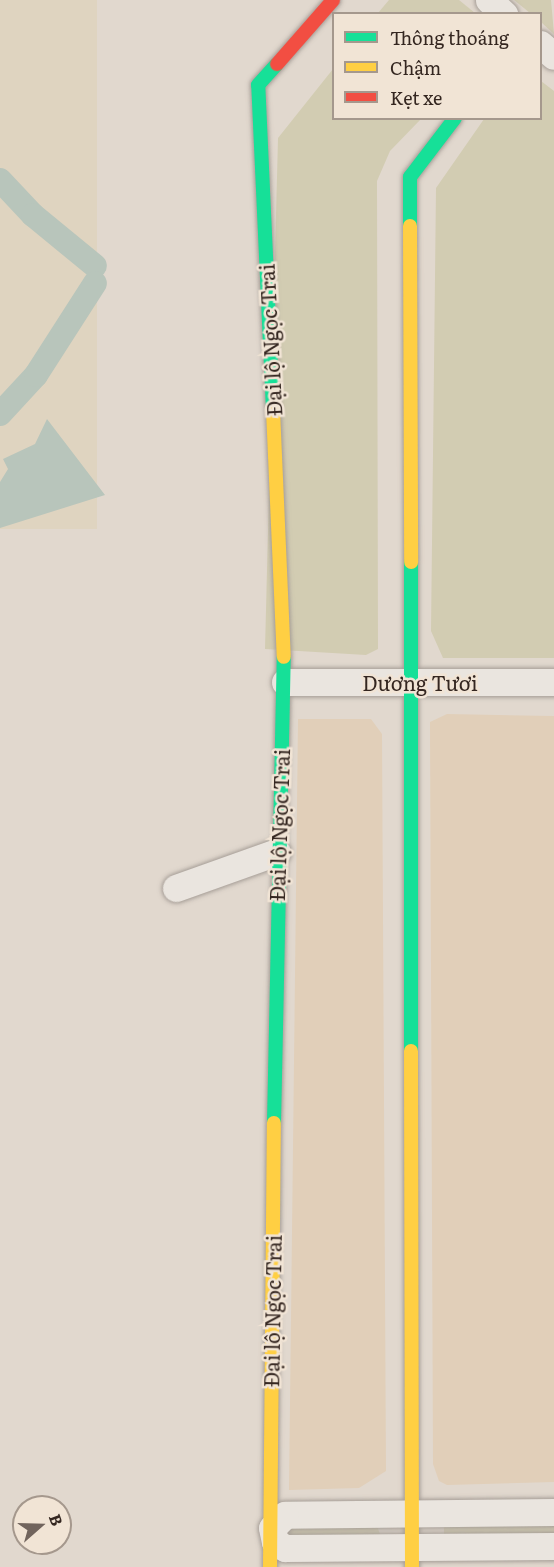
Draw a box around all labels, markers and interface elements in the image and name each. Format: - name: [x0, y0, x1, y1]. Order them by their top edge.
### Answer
- legend: [332, 12, 542, 120]
- text: Thông thoáng: [390, 24, 509, 51]
- text: Chậm: [390, 54, 441, 81]
- text: Kẹt xe: [390, 84, 442, 111]
- street label: Đại lộ Ngọc Trai: [254, 263, 286, 417]
- street label: Dương Tươi: [362, 670, 478, 694]
- street label: Đại lộ Ngọc Trai: [264, 748, 294, 902]
- street label: Đại lộ Ngọc Trai: [259, 1235, 285, 1387]
- north arrow: [12, 1495, 72, 1555]
- text: B: [44, 1510, 70, 1529]

